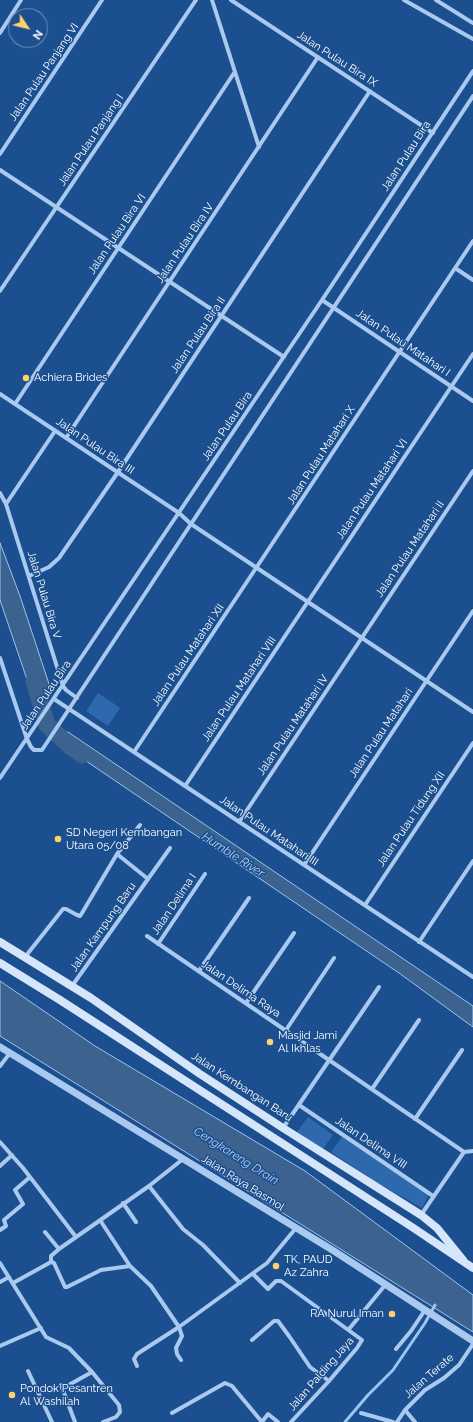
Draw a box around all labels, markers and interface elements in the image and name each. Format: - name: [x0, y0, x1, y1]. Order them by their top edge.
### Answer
- north arrow: [8, 8, 48, 48]
- street label: Jalan Pulau Panjang VI: [6, 21, 82, 123]
- text: N: [30, 27, 45, 42]
- street label: Jalan Pulau Bira IX: [294, 28, 380, 90]
- street label: Jalan Pulau Panjang I: [55, 92, 127, 188]
- street label: Jalan Pulau Bira: [379, 119, 433, 193]
- street label: Jalan Pulau Bira VI: [85, 191, 149, 277]
- street label: Jalan Pulau Bira IV: [153, 200, 217, 286]
- street label: Jalan Pulau Bira II: [168, 294, 228, 376]
- street label: Jalan Pulau Matahari I: [353, 307, 453, 379]
- place label: Achiera Brides: [34, 371, 107, 385]
- marker: Achiera Brides: [21, 373, 31, 383]
- street label: Jalan Pulau Bira: [199, 389, 255, 463]
- street label: Jalan Pulau Matahari X: [284, 403, 358, 507]
- street label: Jalan Pulau Bira III: [53, 415, 137, 477]
- street label: Jalan Pulau Matahari VI: [334, 436, 410, 542]
- street label: Jalan Pulau Matahari II: [373, 498, 447, 600]
- street label: Jalan Pulau Bira V: [24, 550, 64, 640]
- street label: Jalan Pulau Matahari XII: [149, 601, 227, 709]
- street label: Jalan Pulau Matahari VIII: [199, 634, 279, 744]
- street label: Jalan Pulau Bira: [18, 658, 74, 732]
- street label: Jalan Pulau Matahari IV: [255, 672, 331, 778]
- street label: Jalan Pulau Matahari: [346, 686, 416, 780]
- street label: Jalan Pulau Tidung XII: [374, 769, 448, 869]
- street label: Jalan Pulau Matahari III: [217, 793, 321, 869]
- place label: SD Negeri Kembangan Utara 05/08: [66, 826, 182, 852]
- water label: Humble River: [199, 829, 267, 881]
- marker: SD Negeri Kembangan Utara 05/08: [53, 834, 63, 844]
- street label: Jalan Delima I: [149, 871, 199, 937]
- street label: Jalan Kampung Baru: [67, 880, 139, 974]
- street label: Jalan Delima Raya: [199, 958, 283, 1020]
- place label: Masjid Jami Al Ikhlas: [278, 1029, 337, 1055]
- marker: Masjid Jami Al Ikhlas: [265, 1037, 275, 1047]
- street label: Jalan Kembangan Baru: [189, 1049, 295, 1125]
- street label: Jalan Delima VIII: [333, 1114, 409, 1172]
- water label: Cengkareng Drain: [191, 1124, 281, 1188]
- street label: Jalan Raya Basmol: [199, 1152, 287, 1214]
- place label: TK, PAUD Az Zahra: [284, 1253, 333, 1279]
- marker: TK, PAUD Az Zahra: [271, 1261, 281, 1271]
- place label: RA Nurul Iman: [310, 1307, 384, 1321]
- marker: RA Nurul Iman: [387, 1309, 397, 1319]
- street label: Jalan Palding Jaya: [285, 1334, 357, 1414]
- street label: Jalan Terate: [402, 1351, 456, 1401]
- place label: Pondok Pesantren Al Washilah: [20, 1382, 113, 1408]
- marker: Pondok Pesantren Al Washilah: [7, 1390, 17, 1400]

